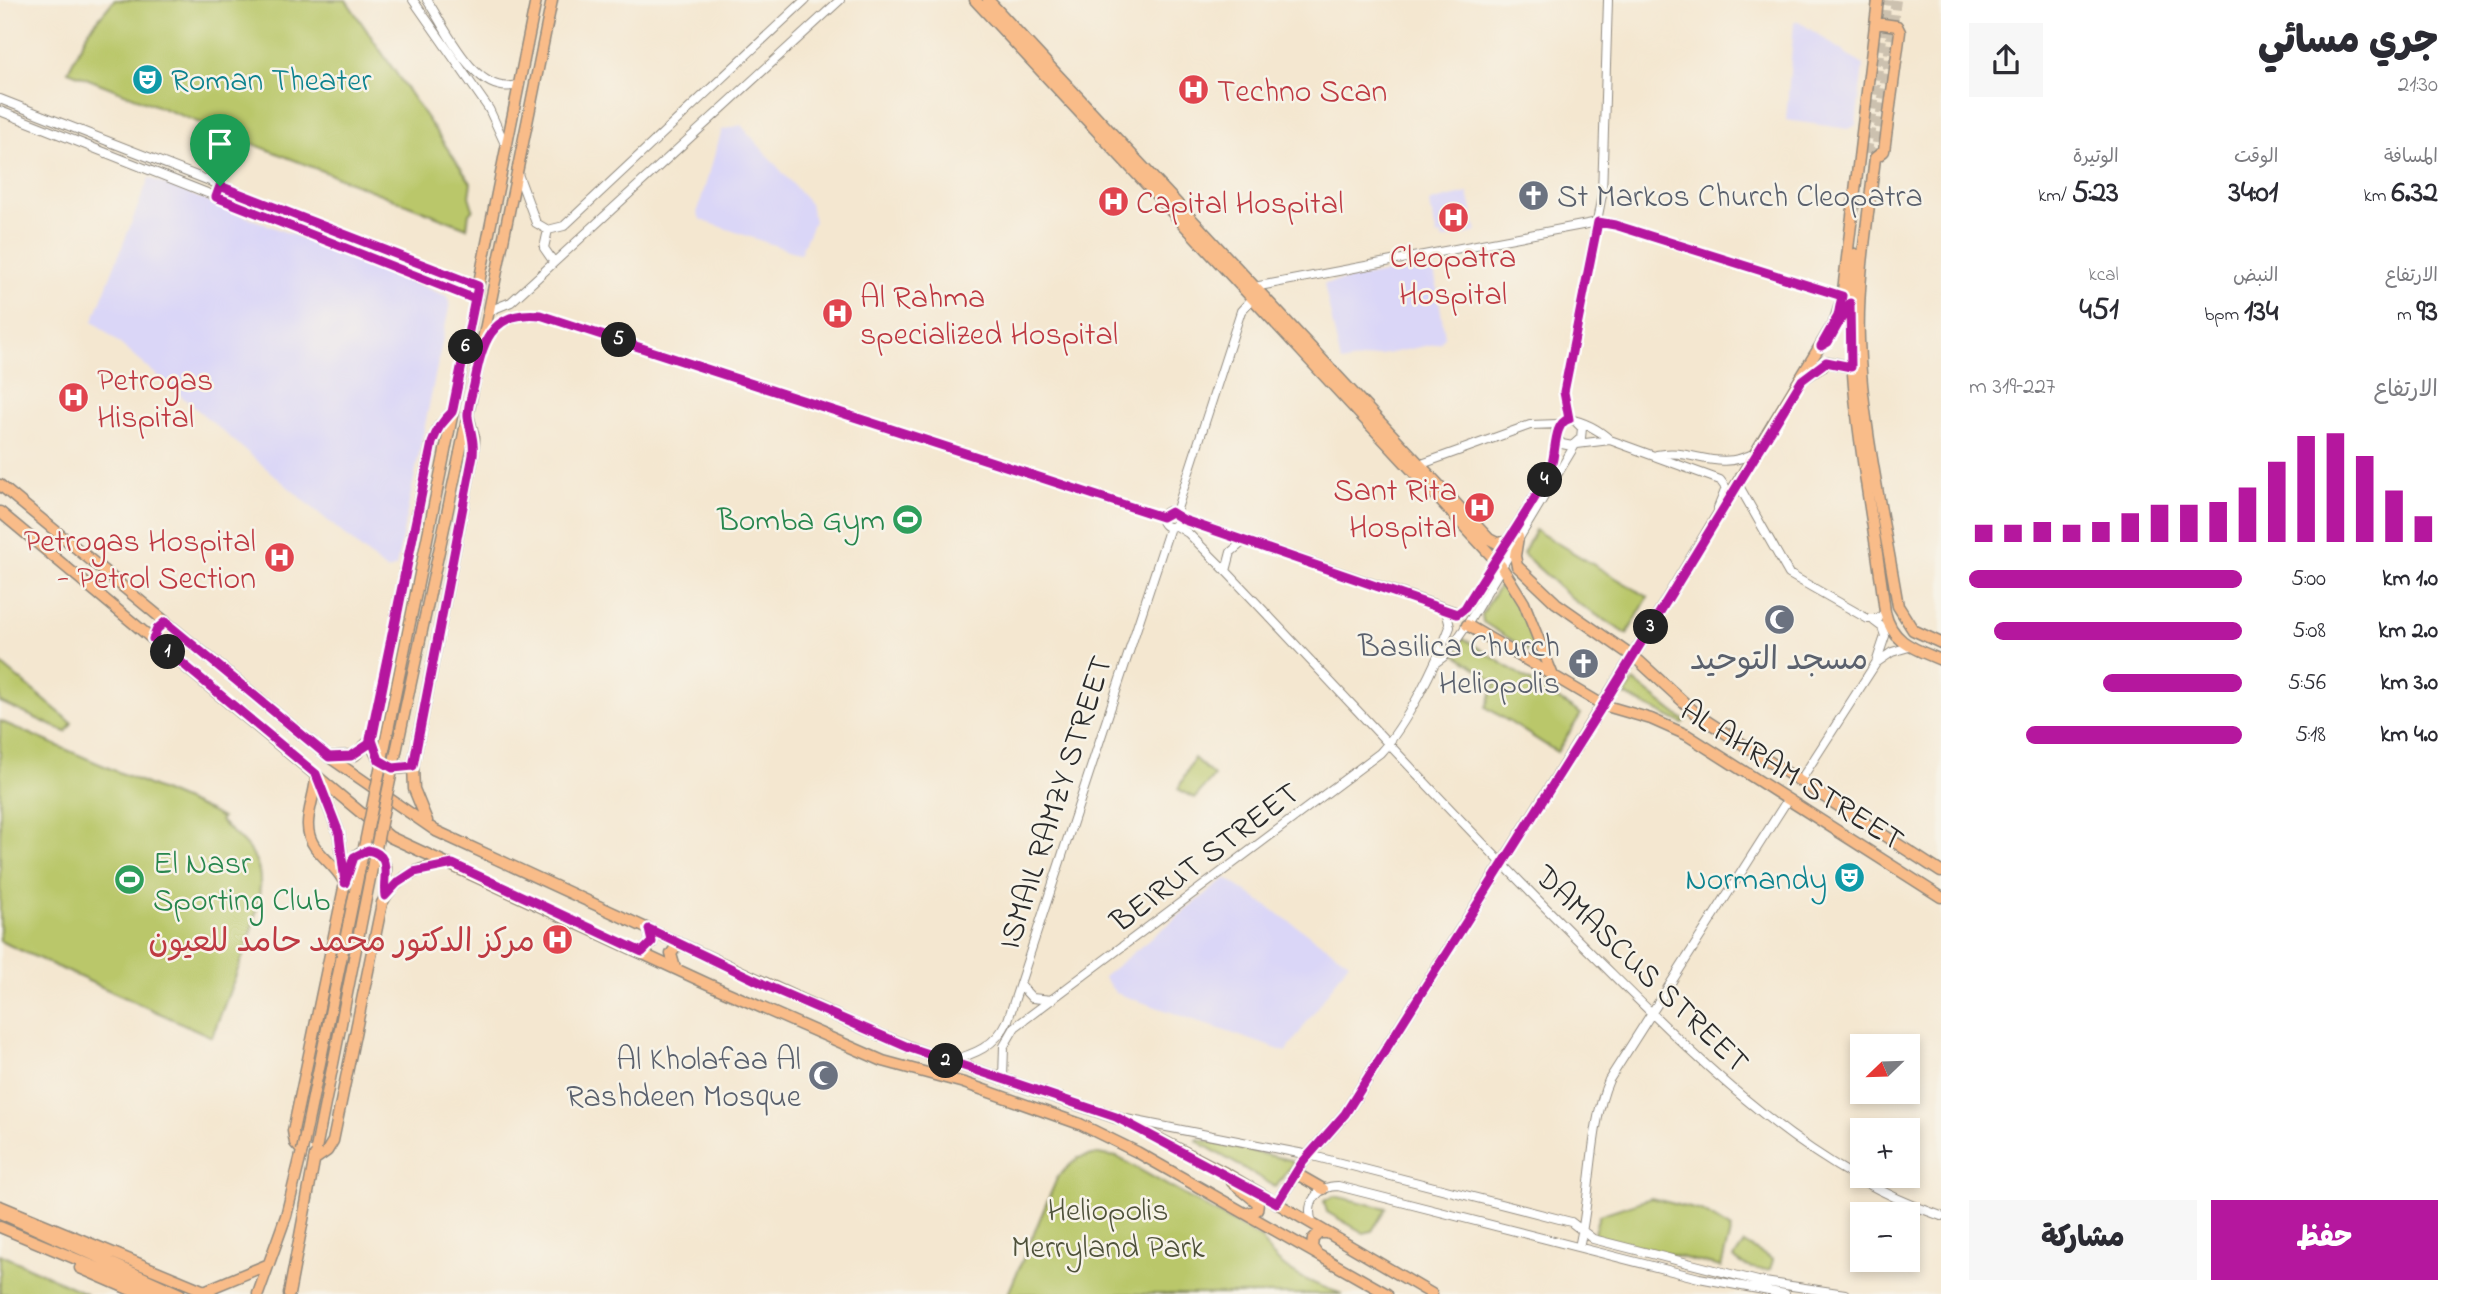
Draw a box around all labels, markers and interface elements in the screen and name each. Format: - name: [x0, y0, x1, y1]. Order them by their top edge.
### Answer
- text: جري مسائي: [2258, 15, 2438, 71]
- button: share: [1969, 23, 2043, 97]
- place label: Roman Theater: [171, 59, 371, 106]
- theatre icon: Roman Theater: [131, 62, 165, 96]
- text: 21:30: [2398, 69, 2438, 102]
- place label: Techno Scan: [1217, 70, 1387, 117]
- hospital icon: Techno Scan: [1177, 73, 1211, 107]
- pin: [190, 114, 250, 186]
- icon: arrive: [201, 125, 239, 163]
- text: الوتيرة: [2073, 144, 2119, 171]
- text: الوقت: [2234, 144, 2278, 171]
- text: المسافة: [2384, 144, 2438, 171]
- text: 5:23: [2072, 172, 2119, 216]
- text: 34:01: [2229, 172, 2278, 216]
- text: 6.32: [2391, 172, 2438, 216]
- place label: St Markos Church Cleopatra: [1557, 175, 1923, 222]
- church icon: St Markos Church Cleopatra: [1517, 178, 1551, 212]
- place label: Capital Hospital: [1136, 182, 1344, 229]
- text: /km: [2038, 183, 2072, 210]
- text: km: [2364, 183, 2391, 210]
- hospital icon: Capital Hospital: [1096, 185, 1130, 219]
- hospital icon: Cleopatra Hospital: [1436, 200, 1470, 234]
- place label: Cleopatra Hospital: [1390, 236, 1516, 320]
- text: kcal: [2088, 262, 2119, 289]
- text: النبض: [2233, 263, 2278, 290]
- text: الارتفاع: [2385, 263, 2438, 290]
- place label: Al Rahma specialized Hospital: [860, 276, 1118, 360]
- text: 451: [2080, 289, 2119, 333]
- text: 134: [2244, 291, 2278, 335]
- text: 93: [2417, 291, 2438, 335]
- hospital icon: Al Rahma specialized Hospital: [820, 297, 854, 331]
- text: bpm: [2204, 302, 2244, 329]
- text: m: [2397, 302, 2417, 329]
- pin: 5: [602, 322, 636, 358]
- text: 5: [613, 326, 624, 353]
- pin: 6: [448, 330, 484, 364]
- text: 6: [461, 333, 470, 360]
- place label: Petrogas Hispital: [97, 359, 213, 443]
- text: 227–319 m: [1969, 371, 2055, 404]
- text: الارتفاع: [2374, 374, 2438, 407]
- hospital icon: Petrogas Hispital: [57, 380, 91, 414]
- pin: 4: [1528, 462, 1562, 498]
- text: 4: [1541, 466, 1548, 493]
- place label: Sant Rita Hospital: [1333, 469, 1457, 553]
- hospital icon: Sant Rita Hospital: [1463, 490, 1497, 524]
- place label: Bomba Gym: [716, 499, 885, 546]
- sports icon: Bomba Gym: [891, 502, 925, 536]
- place label: Petrogas Hospital - Petrol Section: [24, 520, 256, 604]
- hospital icon: Petrogas Hospital - Petrol Section: [262, 541, 296, 575]
- text: 5:00: [2291, 563, 2326, 596]
- text: 1.0 km: [2382, 563, 2438, 596]
- mosque icon: مسجد التوحيد: [1762, 602, 1796, 636]
- pin: 3: [1634, 610, 1668, 644]
- text: 3: [1647, 613, 1654, 640]
- text: 5:08: [2292, 615, 2326, 648]
- text: 2.0 km: [2378, 615, 2438, 648]
- place label: Basilica Church Heliopolis: [1357, 625, 1560, 709]
- pin: 1: [150, 634, 186, 670]
- text: 1: [164, 638, 171, 665]
- place label: مسجد التوحيد: [1690, 638, 1868, 685]
- church icon: Basilica Church Heliopolis: [1566, 646, 1600, 680]
- street label: ISMAIL RAMZY STREET: [988, 650, 1127, 956]
- text: 5:56: [2288, 667, 2326, 700]
- text: 3.0 km: [2380, 667, 2438, 700]
- street label: AL AHRAM STREET: [1670, 689, 1912, 865]
- text: 5:18: [2295, 719, 2326, 752]
- text: 4.0 km: [2380, 719, 2438, 752]
- street label: BEIRUT STREET: [1101, 772, 1311, 946]
- place label: El Nasr Sporting Club: [153, 842, 330, 926]
- street label: DAMASCUS STREET: [1522, 855, 1759, 1086]
- place label: Normandy: [1685, 858, 1827, 905]
- theatre icon: Normandy: [1833, 861, 1867, 895]
- sports icon: El Nasr Sporting Club: [113, 863, 147, 897]
- place label: مركز الدكتور محمد حامد للعيون: [148, 920, 535, 967]
- hospital icon: مركز الدكتور محمد حامد للعيون: [541, 923, 575, 957]
- north arrow: [1850, 1034, 1920, 1104]
- map controls: [1850, 1034, 1920, 1272]
- place label: Al Kholafaa Al Rashdeen Mosque: [566, 1038, 802, 1122]
- pin: 2: [928, 1044, 964, 1078]
- text: 2: [941, 1047, 950, 1074]
- mosque icon: Al Kholafaa Al Rashdeen Mosque: [807, 1059, 841, 1093]
- button: +: [1850, 1118, 1920, 1188]
- park label: Heliopolis Merryland Park: [1011, 1189, 1206, 1273]
- button: مشاركة: [1969, 1200, 2197, 1280]
- button: حفظ: [2211, 1200, 2438, 1280]
- button: −: [1850, 1202, 1920, 1272]

